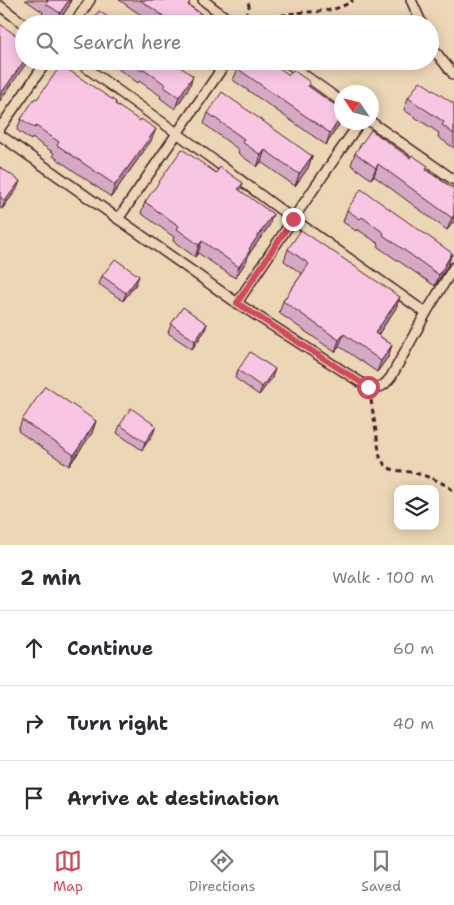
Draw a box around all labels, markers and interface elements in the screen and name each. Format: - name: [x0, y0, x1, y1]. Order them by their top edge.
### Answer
- search box: [15, 15, 439, 70]
- icon: search: [33, 29, 61, 57]
- text: Search here: [73, 30, 182, 55]
- north arrow: [334, 85, 379, 130]
- route end: [282, 208, 305, 231]
- route start: [357, 376, 380, 399]
- map controls: [394, 485, 439, 530]
- button: layers: [394, 485, 439, 530]
- text: 2 min: [20, 564, 81, 592]
- text: Walk · 100 m: [332, 567, 434, 588]
- icon: ahead: [20, 634, 48, 662]
- text: Continue: [67, 636, 153, 661]
- text: 60 m: [393, 638, 434, 659]
- icon: right: [20, 709, 48, 737]
- text: Turn right: [67, 711, 168, 736]
- text: 40 m: [392, 713, 434, 734]
- icon: arrive: [20, 784, 48, 812]
- text: Arrive at destination: [67, 786, 279, 811]
- tab: Map: [53, 847, 83, 895]
- tab: Directions: [189, 847, 255, 895]
- tab: Saved: [361, 847, 401, 895]

